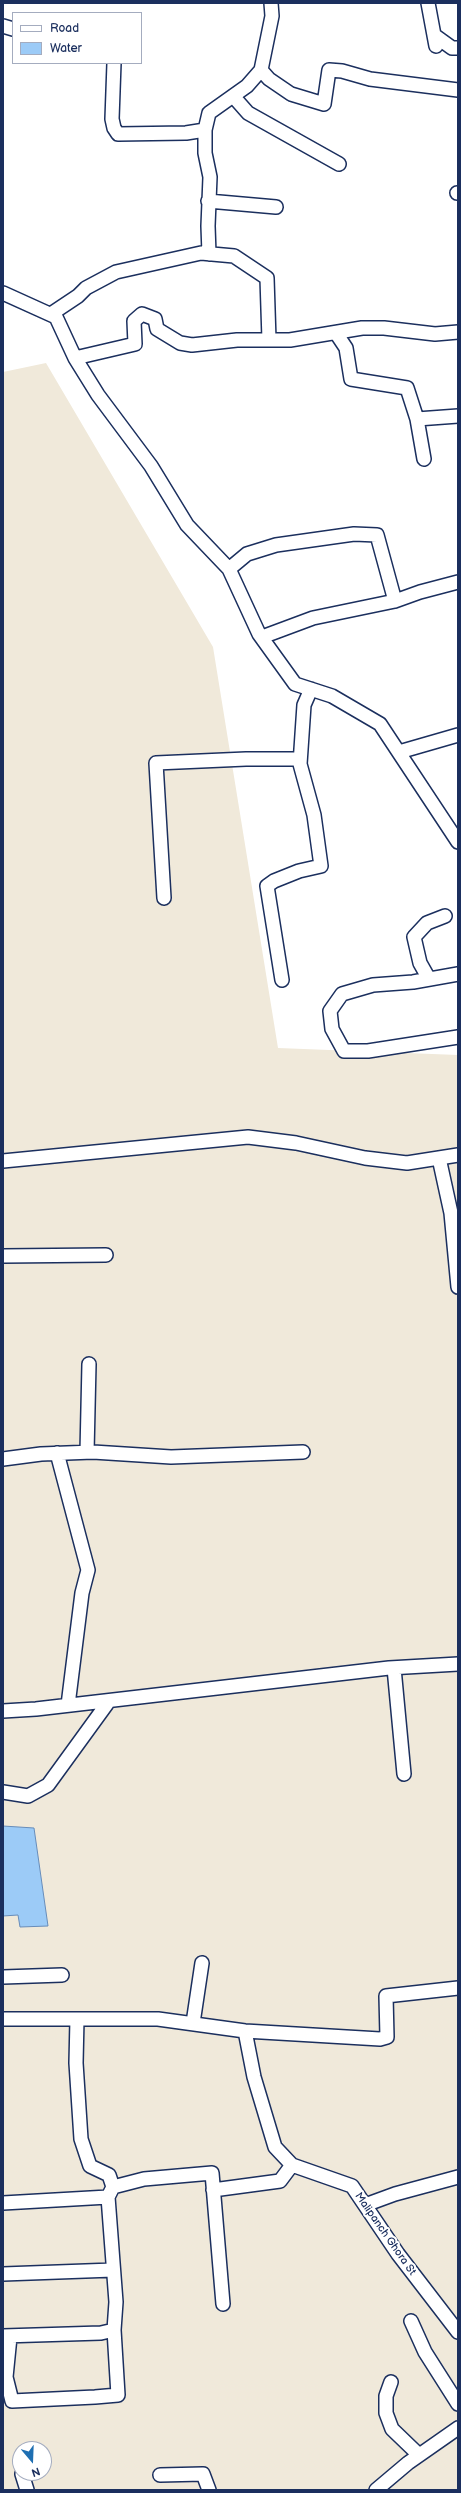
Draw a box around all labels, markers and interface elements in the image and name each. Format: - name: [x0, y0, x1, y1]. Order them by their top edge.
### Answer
- legend: [12, 12, 142, 64]
- text: Road: [50, 21, 79, 36]
- text: Water: [50, 41, 82, 56]
- street label: Malipanch Ghora St: [351, 2190, 419, 2278]
- north arrow: [12, 2441, 52, 2481]
- text: N: [30, 2464, 42, 2479]

